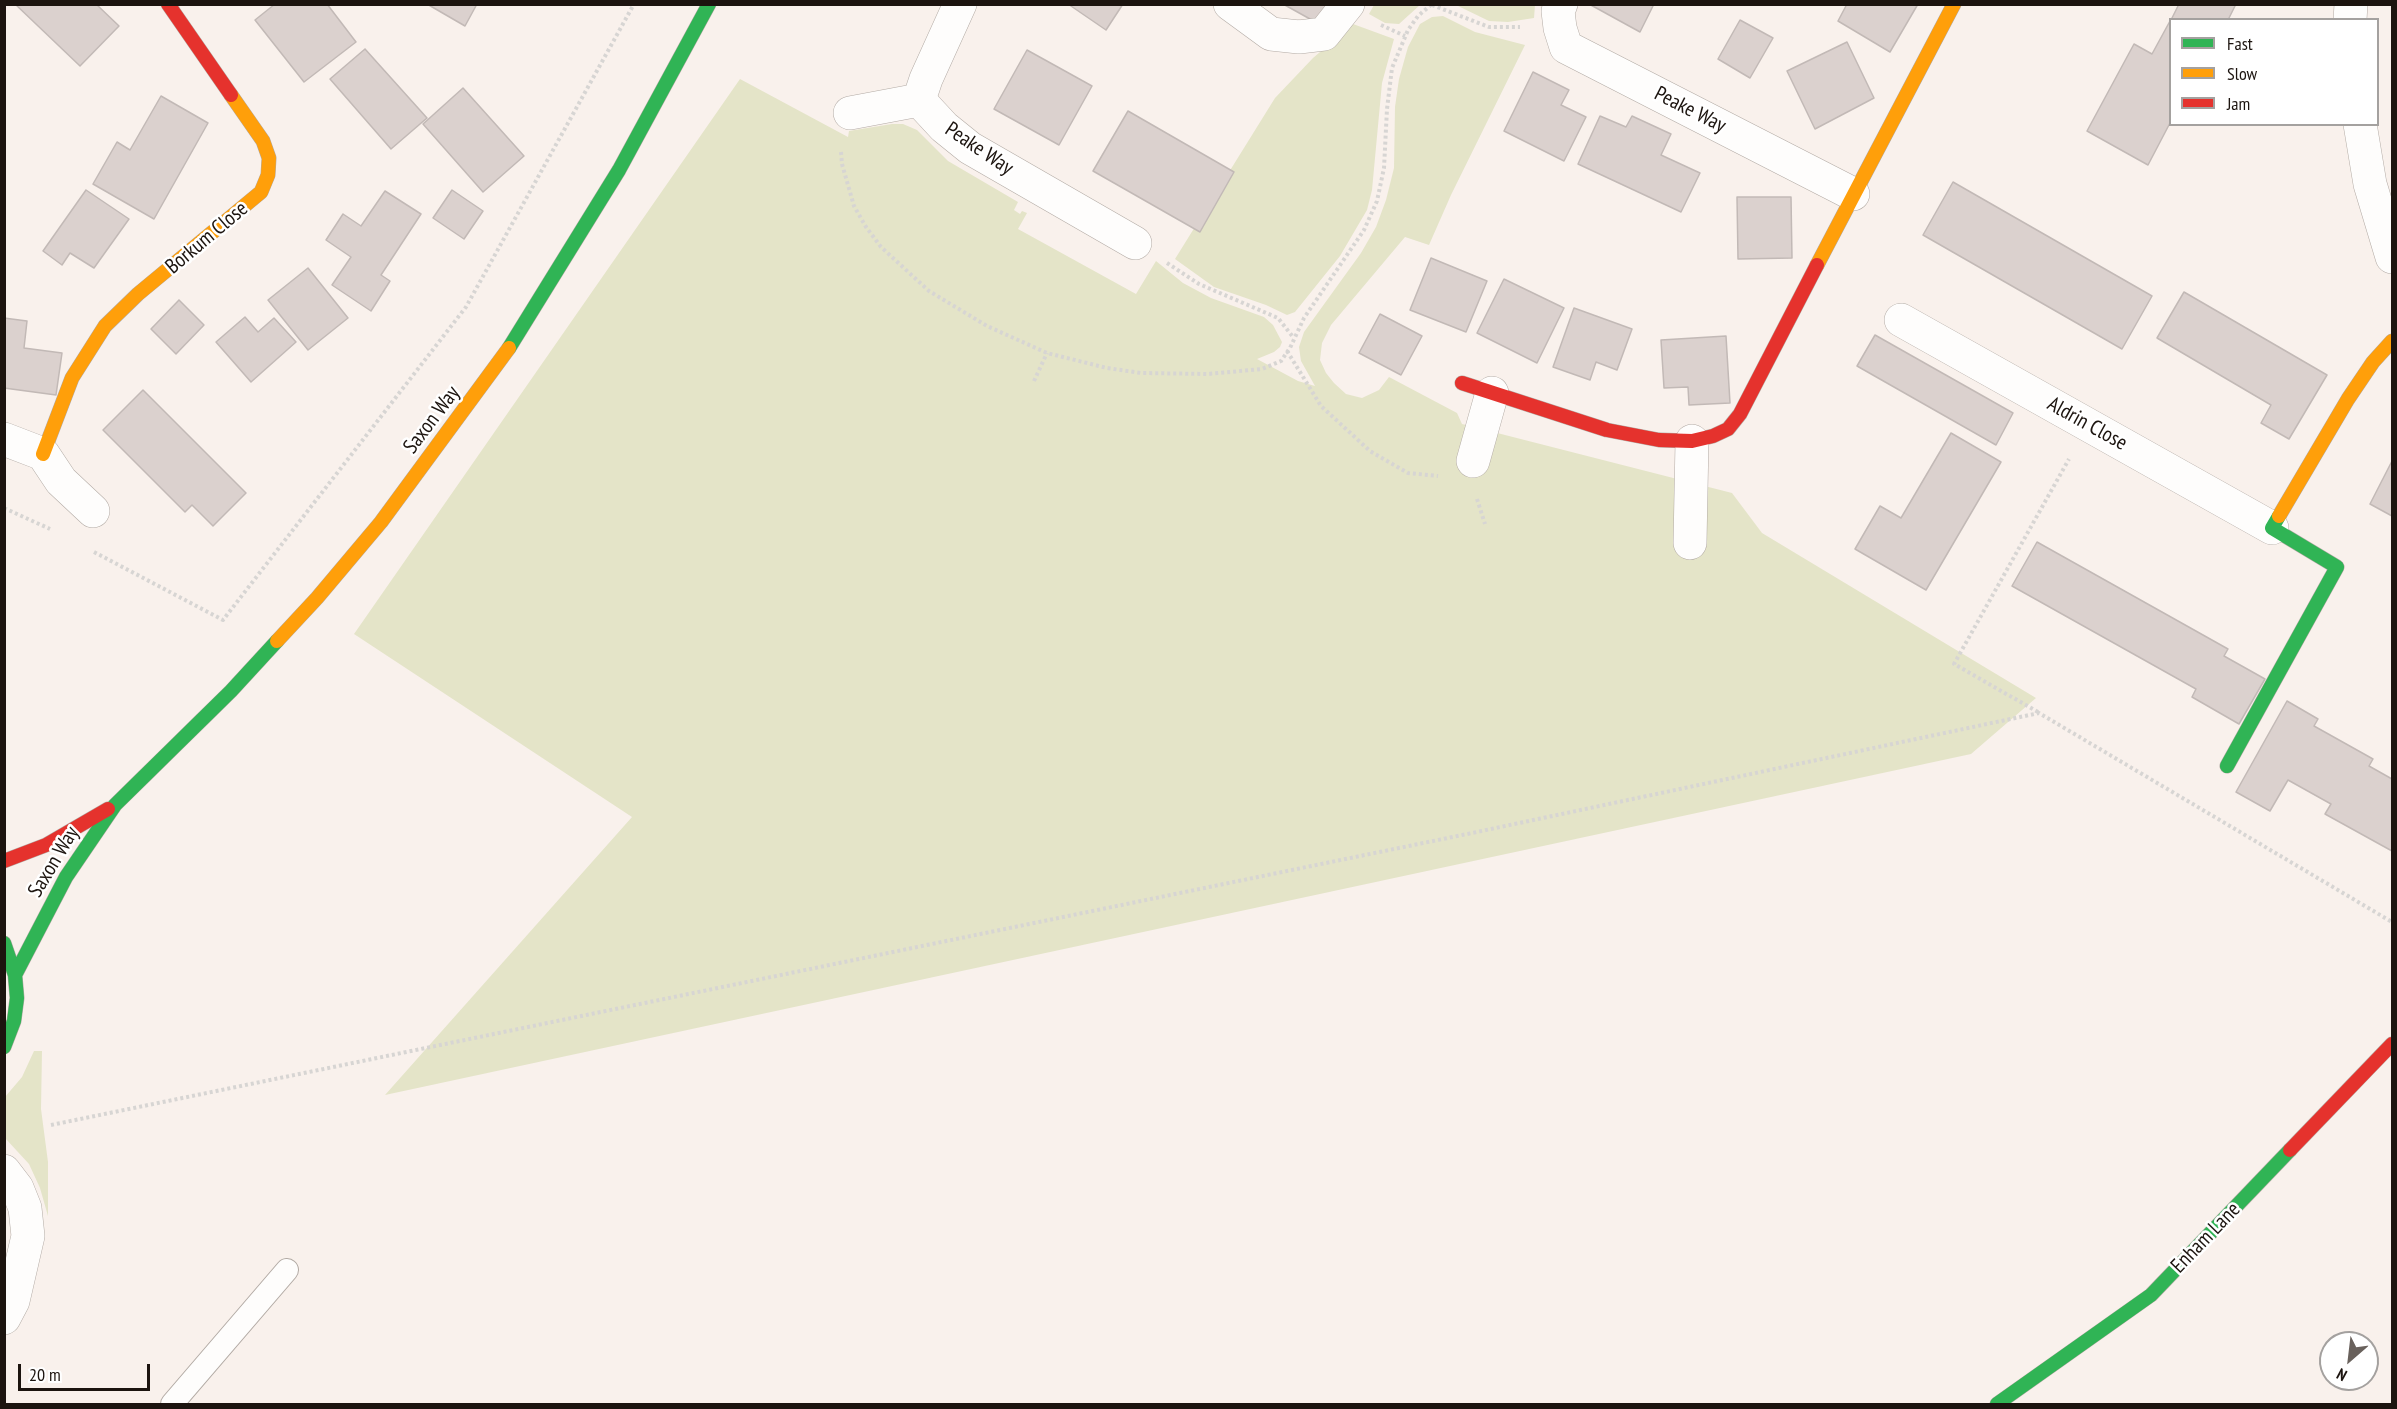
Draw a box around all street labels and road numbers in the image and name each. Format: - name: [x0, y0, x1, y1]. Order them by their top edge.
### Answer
- street label: Peake Way: [1650, 81, 1730, 139]
- street label: Peake Way: [940, 117, 1018, 181]
- street label: Borkum Close: [161, 196, 253, 280]
- street label: Saxon Way: [398, 381, 466, 459]
- street label: Aldrin Close: [2043, 392, 2131, 456]
- street label: Saxon Way: [23, 822, 85, 902]
- street label: Enham Lane: [2166, 1197, 2246, 1279]

